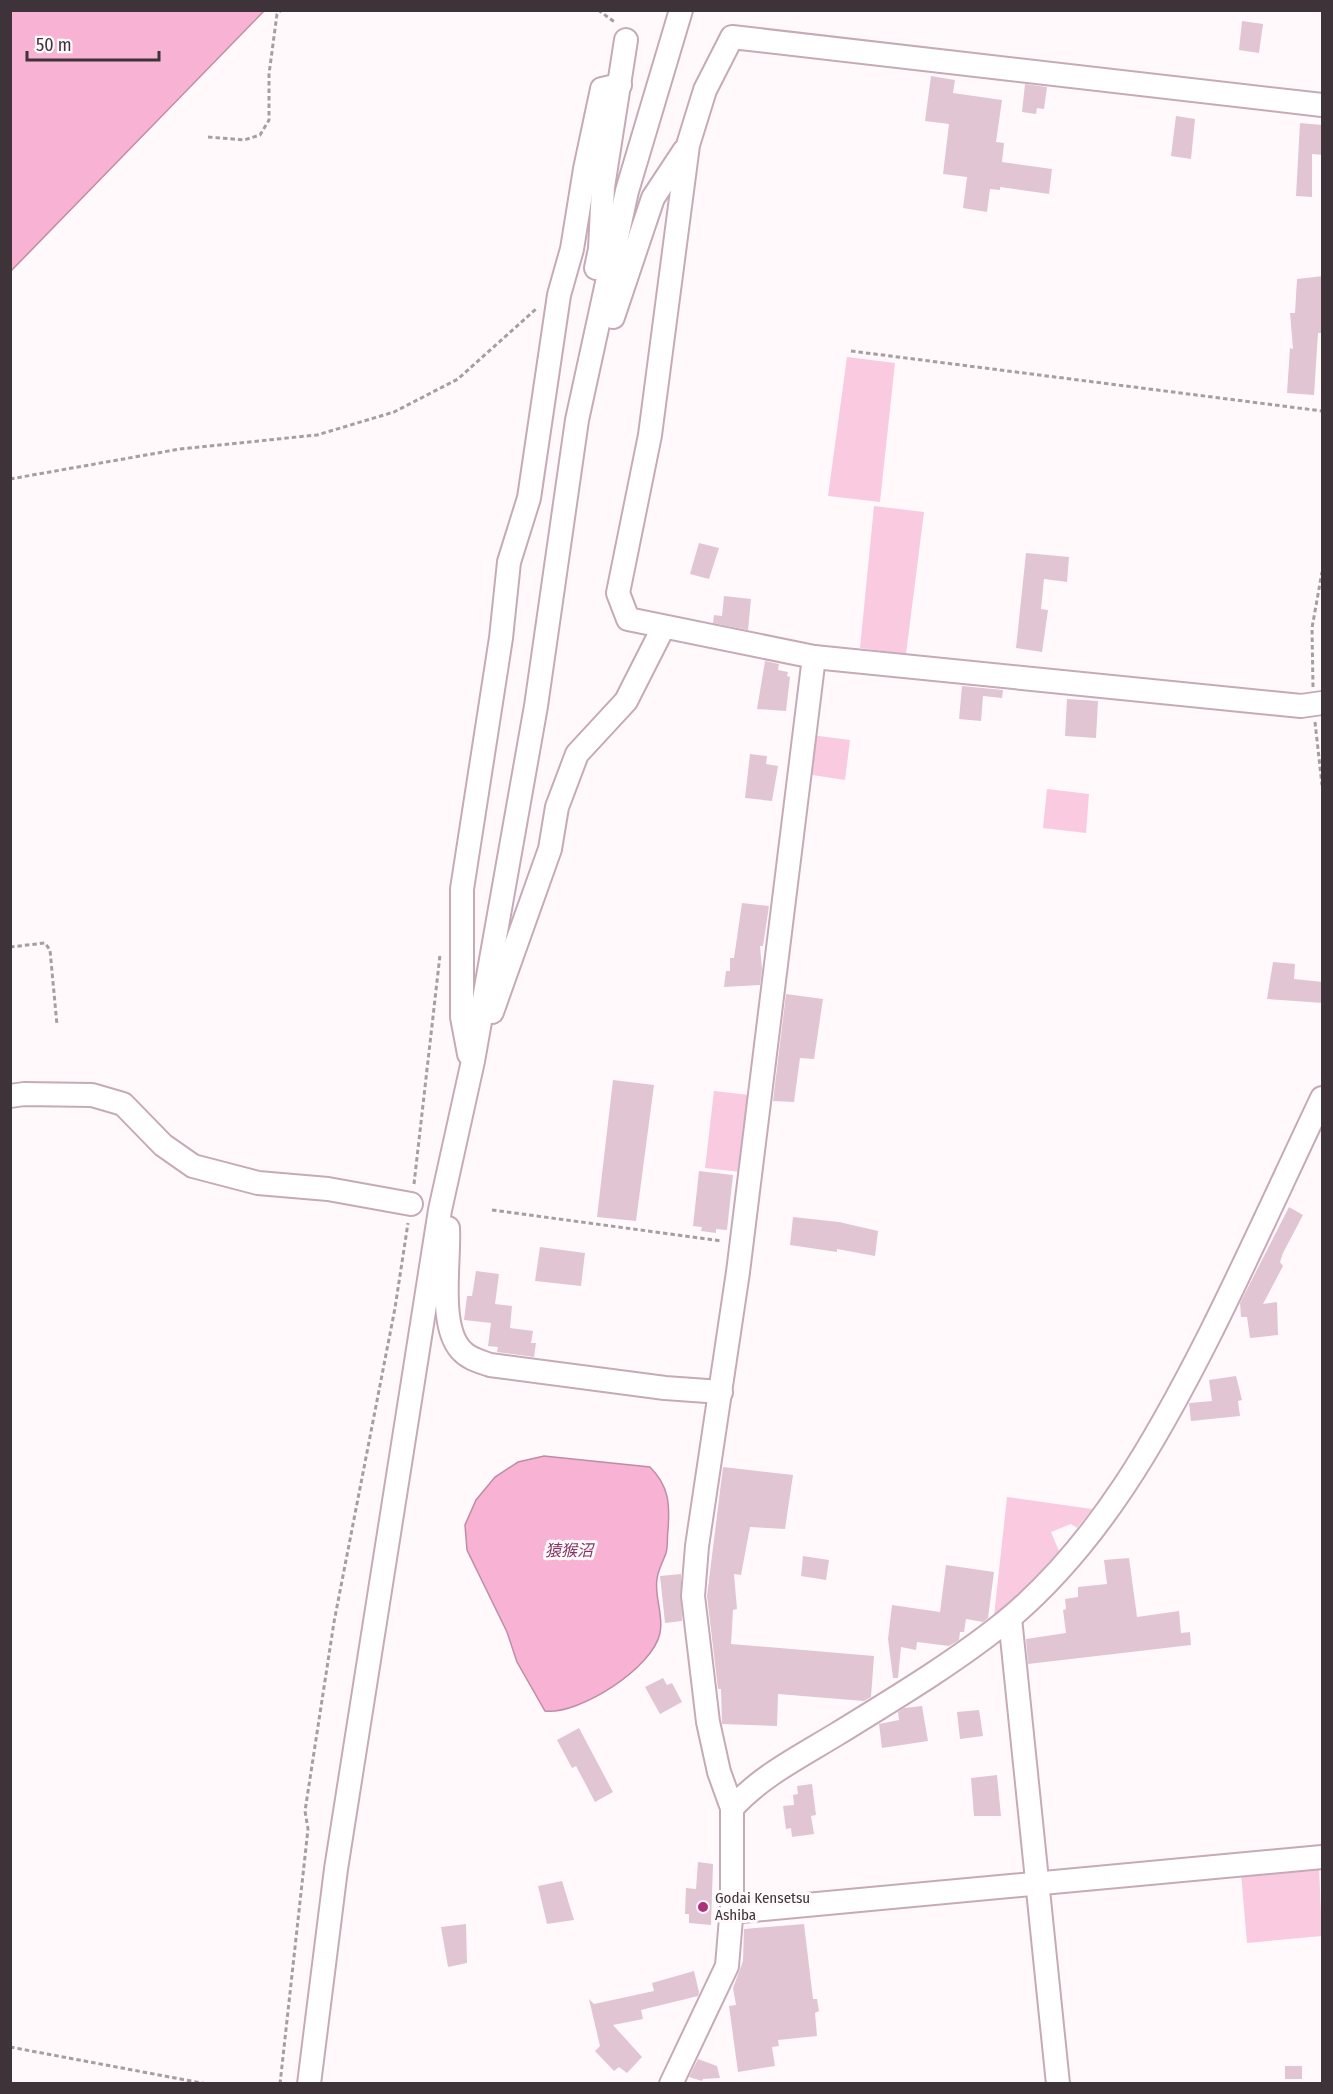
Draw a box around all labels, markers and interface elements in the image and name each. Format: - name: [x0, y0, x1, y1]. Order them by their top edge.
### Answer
- scale bar: [27, 24, 159, 62]
- text: 50 m: [36, 34, 72, 56]
- water label: 猿猴沼: [545, 1541, 595, 1560]
- place label: Godai Kensetsu Ashiba: [715, 1889, 810, 1924]
- marker: Godai Kensetsu Ashiba: [696, 1900, 710, 1914]

